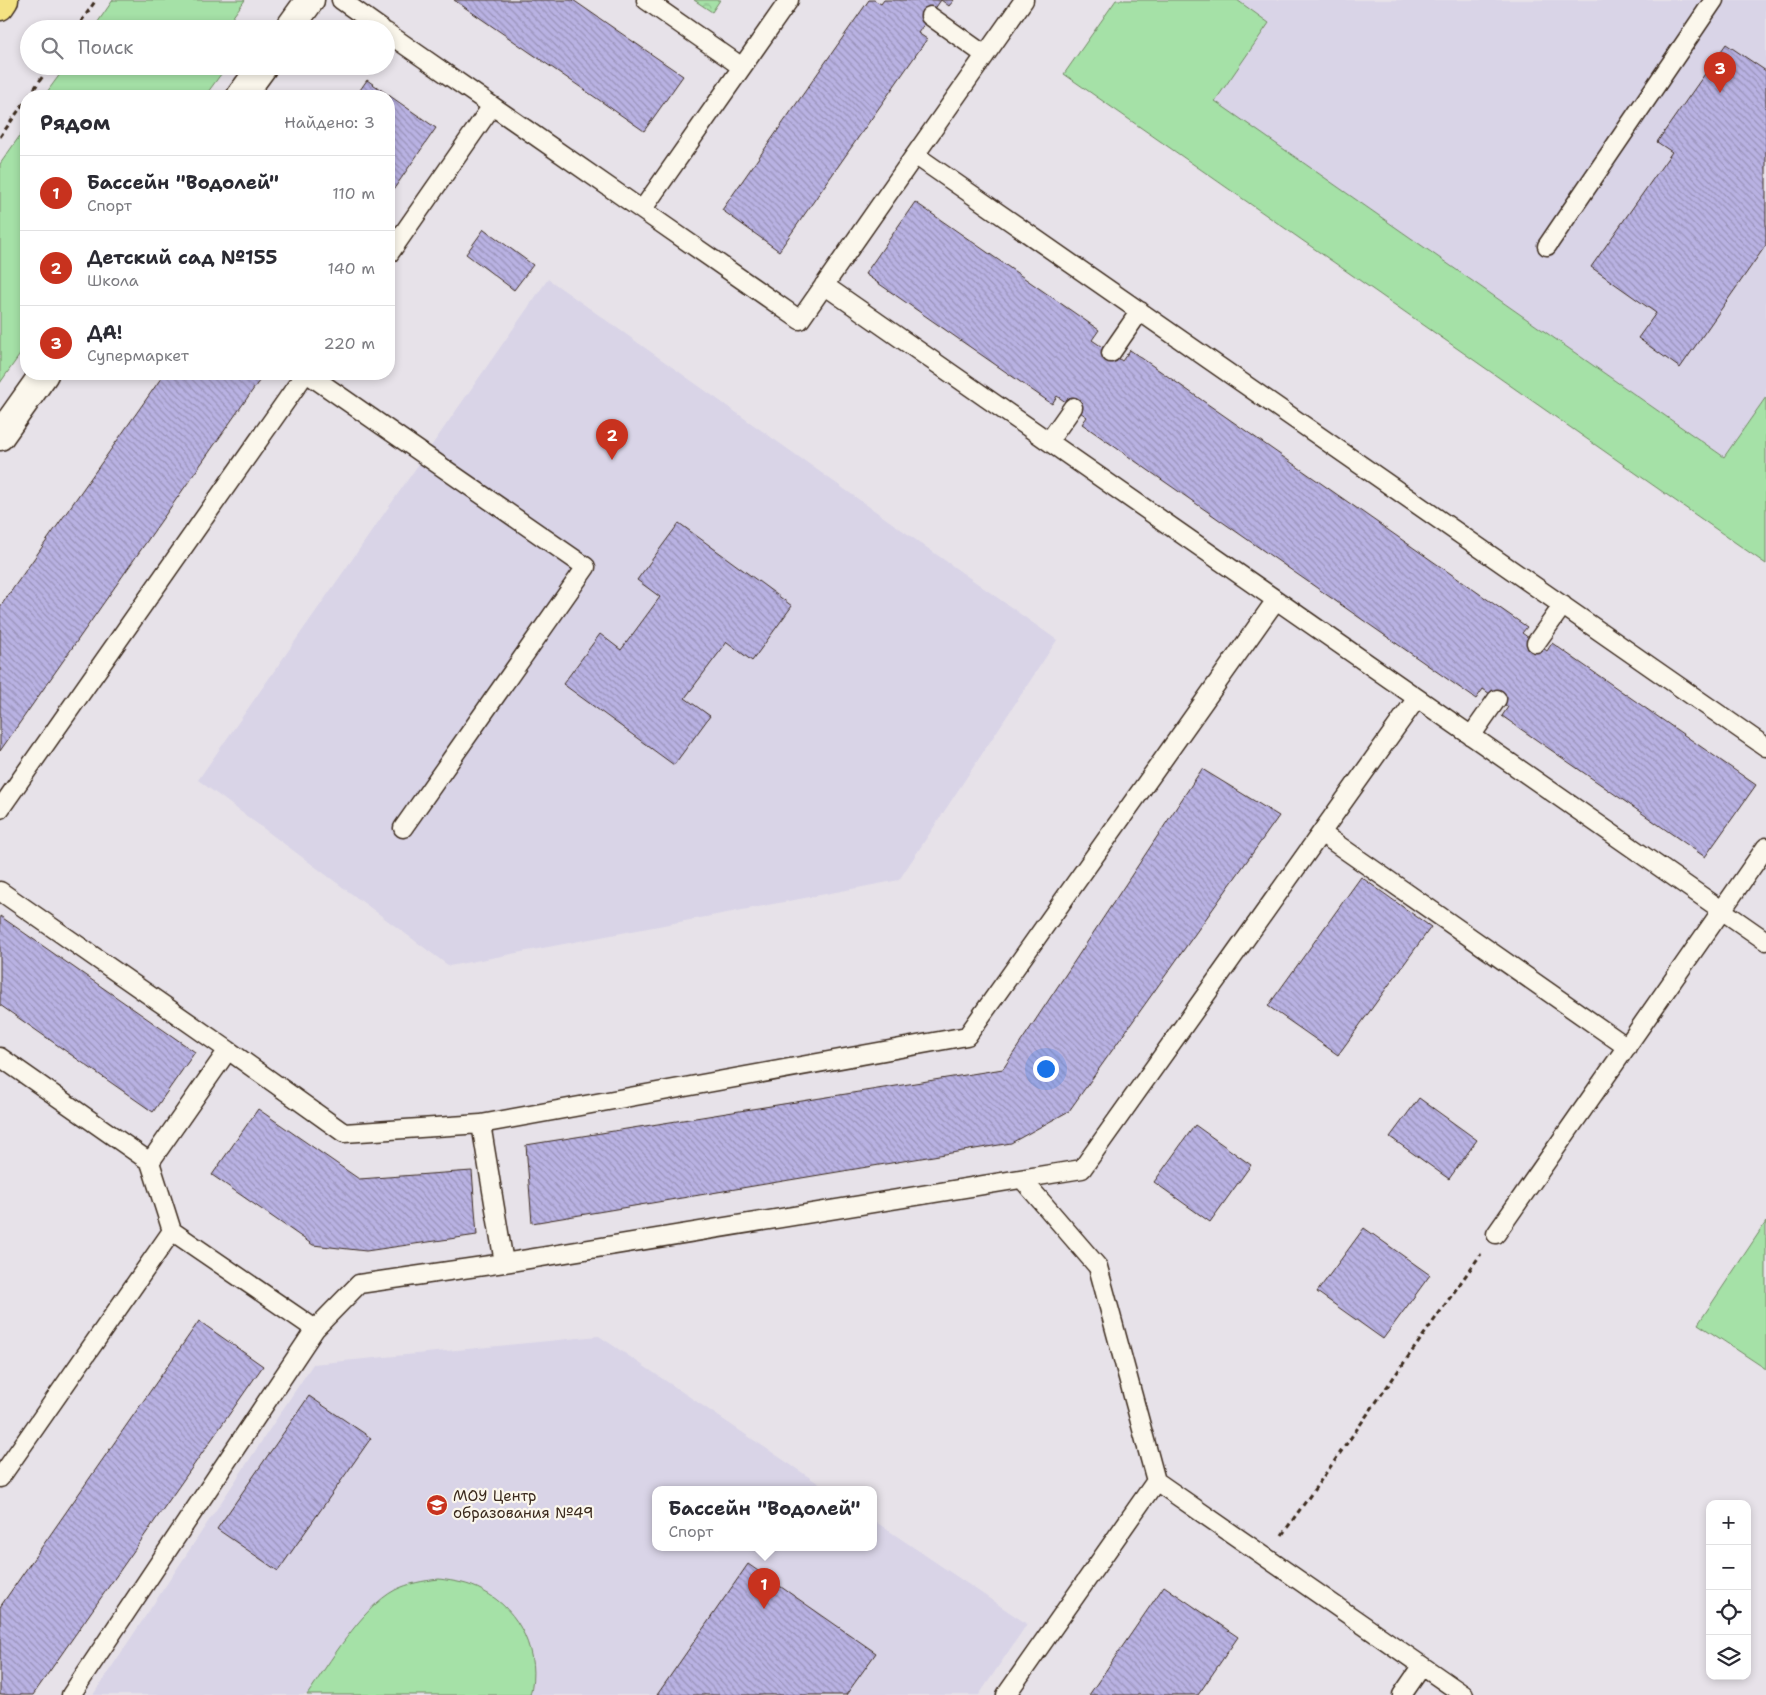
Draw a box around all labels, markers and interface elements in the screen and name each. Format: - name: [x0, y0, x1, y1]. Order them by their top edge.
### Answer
- search box: [20, 20, 395, 75]
- icon: search: [38, 34, 66, 62]
- text: Поиск: [78, 35, 133, 60]
- pin: 3: [1704, 52, 1736, 93]
- text: Рядом: [40, 109, 110, 137]
- text: Найдено: 3: [284, 112, 375, 133]
- text: Бассейн "Водолей": [87, 170, 279, 195]
- text: 1: [52, 183, 60, 204]
- text: 110 m: [332, 183, 375, 204]
- text: Спорт: [87, 195, 132, 216]
- text: Детский сад №155: [87, 245, 277, 270]
- text: 2: [50, 258, 62, 279]
- text: 140 m: [328, 258, 375, 279]
- text: Школа: [87, 270, 139, 291]
- text: ДА!: [87, 320, 123, 345]
- text: 3: [50, 333, 62, 354]
- text: 220 m: [323, 333, 375, 354]
- text: Супермаркет: [87, 345, 189, 366]
- pin: 2: [596, 419, 628, 460]
- your location: [1033, 1056, 1059, 1082]
- place label: МОУ Центр образования №49: [453, 1486, 593, 1523]
- popup: [652, 1486, 877, 1551]
- school or university icon: МОУ Центр образования №49: [425, 1493, 449, 1517]
- text: Бассейн "Водолей": [669, 1496, 860, 1521]
- map controls: [1706, 1500, 1751, 1680]
- button: +: [1706, 1500, 1751, 1545]
- text: Спорт: [669, 1521, 713, 1542]
- button: −: [1706, 1545, 1751, 1590]
- pin: 1: [748, 1568, 780, 1609]
- button: locate: [1706, 1590, 1751, 1635]
- button: layers: [1706, 1635, 1751, 1680]

